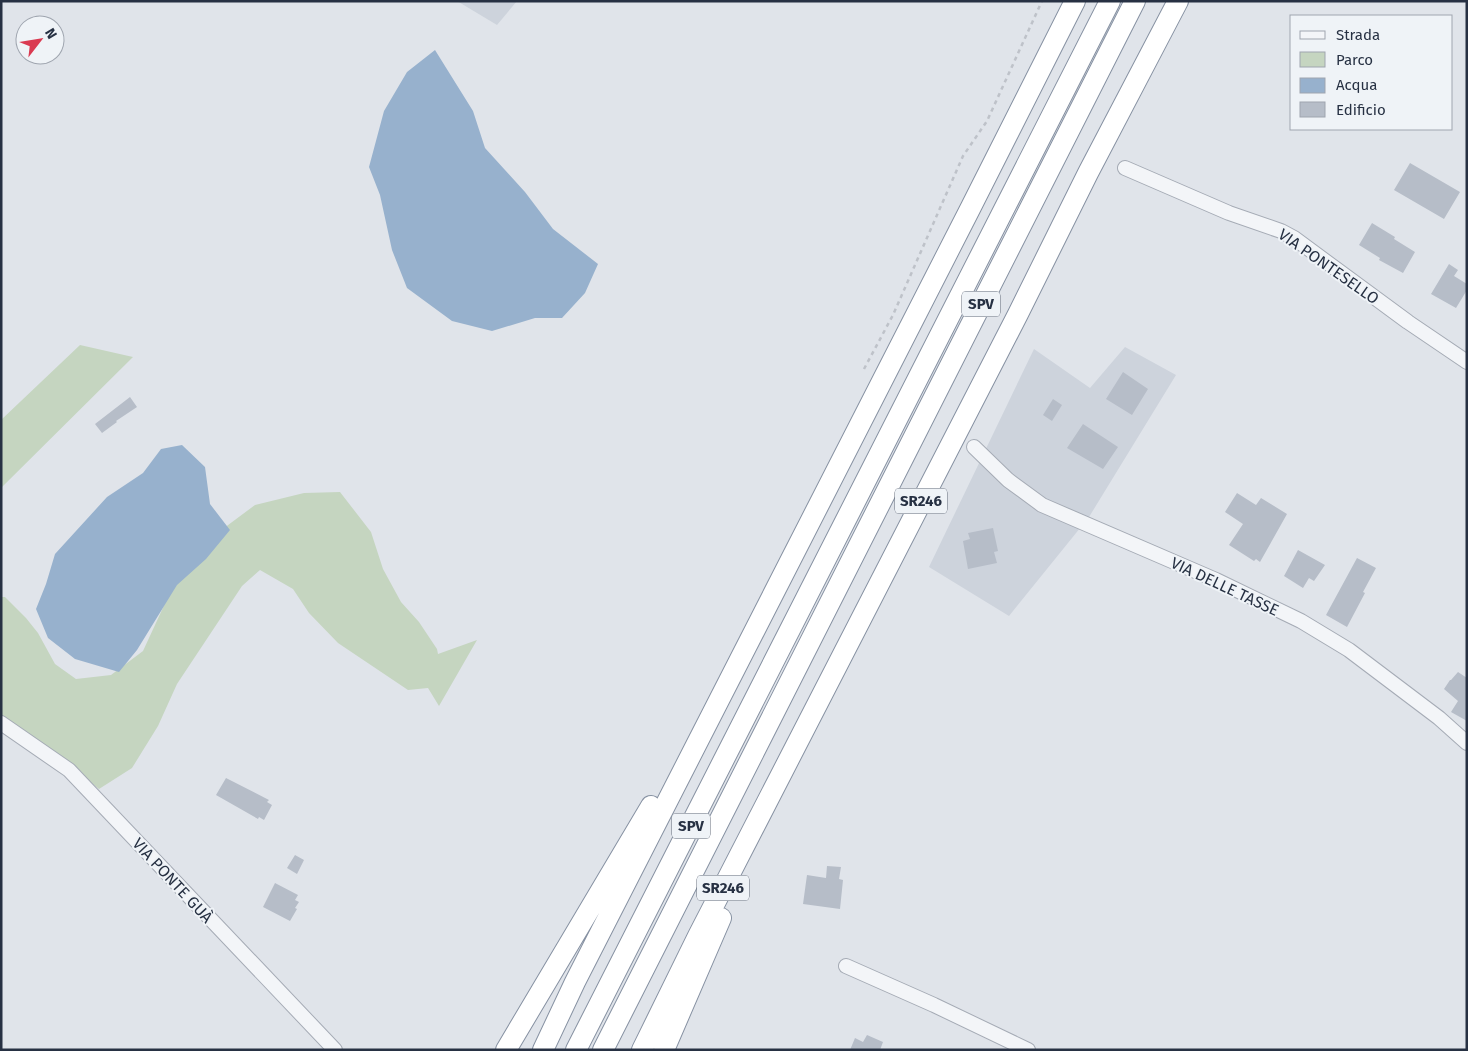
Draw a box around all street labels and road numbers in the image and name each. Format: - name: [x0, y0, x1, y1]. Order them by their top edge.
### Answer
- street label: VIA PONTESELLO: [1275, 225, 1383, 308]
- road number: SPV: [962, 292, 1000, 316]
- road number: SR246: [895, 488, 947, 514]
- street label: VIA DELLE TASSE: [1168, 553, 1282, 620]
- road number: SPV: [672, 814, 710, 838]
- street label: VIA PONTE GUÀ: [128, 833, 218, 927]
- road number: SR246: [697, 876, 749, 900]

